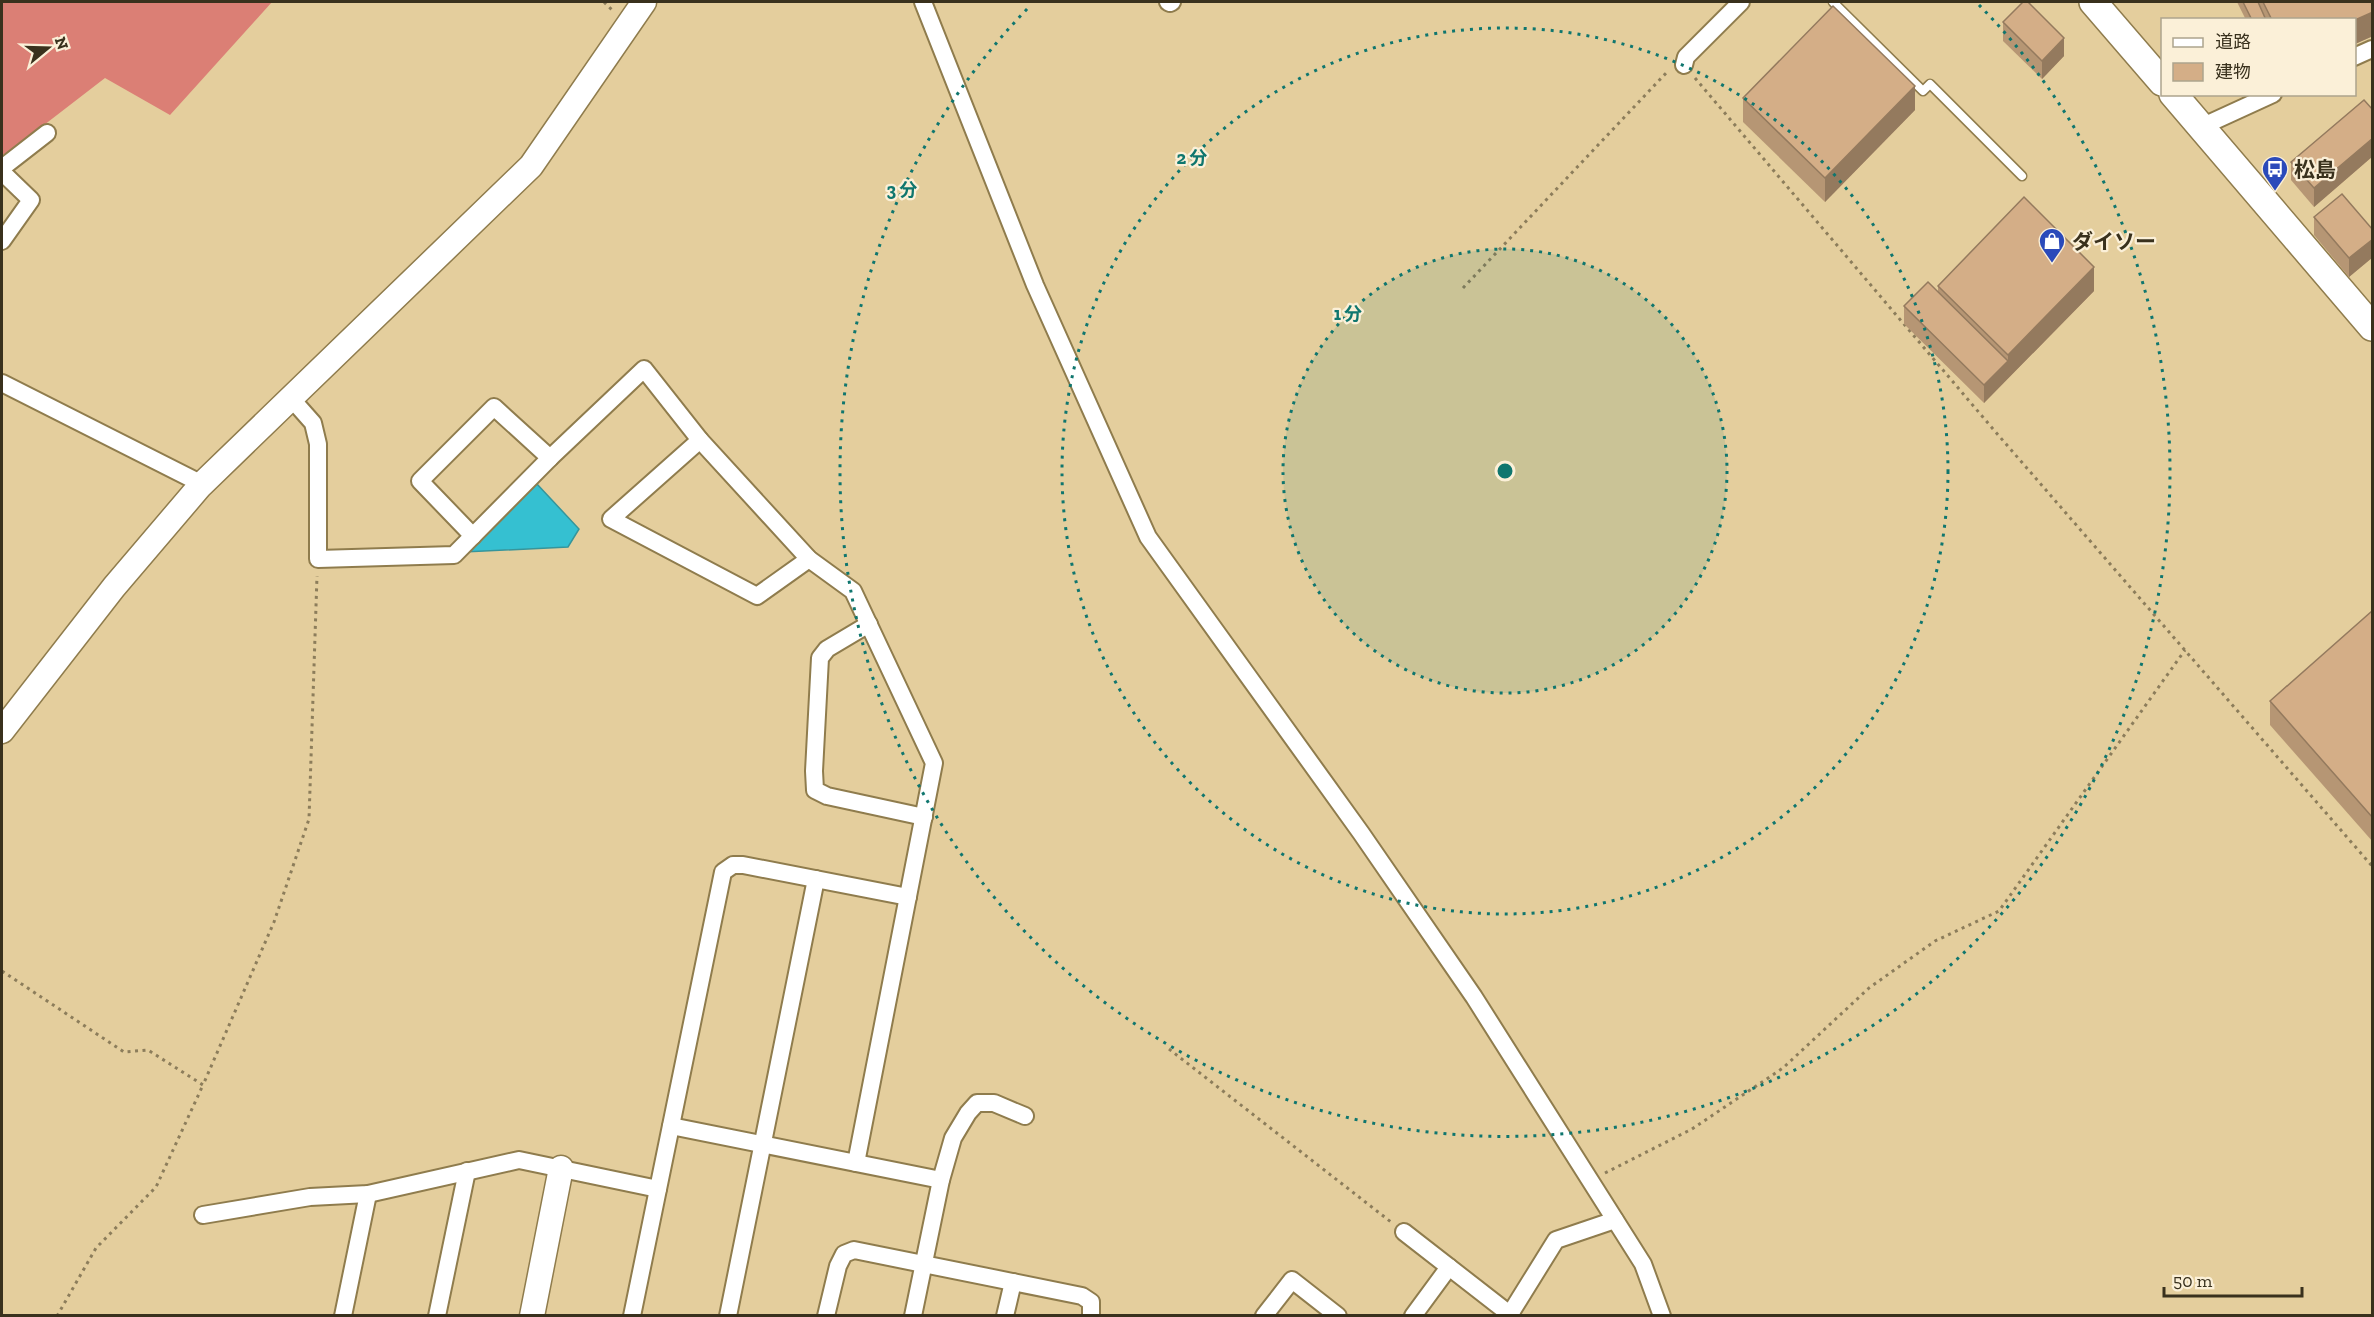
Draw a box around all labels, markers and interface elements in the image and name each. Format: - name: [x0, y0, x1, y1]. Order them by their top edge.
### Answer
- north arrow: [18, 18, 78, 78]
- legend: [2161, 18, 2356, 96]
- text: 道路: [2215, 31, 2251, 53]
- text: N: [51, 34, 73, 52]
- text: 建物: [2215, 61, 2251, 83]
- text: 2 分: [1176, 147, 1208, 169]
- bus stop icon: 松島: [2260, 154, 2290, 192]
- place label: 松島: [2294, 157, 2336, 182]
- text: 3 分: [887, 179, 917, 201]
- shop icon: ダイソー: [2037, 226, 2067, 264]
- place label: ダイソー: [2072, 229, 2156, 254]
- text: 1 分: [1334, 303, 1362, 325]
- centre of rings: [1495, 461, 1515, 481]
- scale bar: [2164, 1260, 2302, 1298]
- text: 50 m: [2173, 1270, 2213, 1292]

